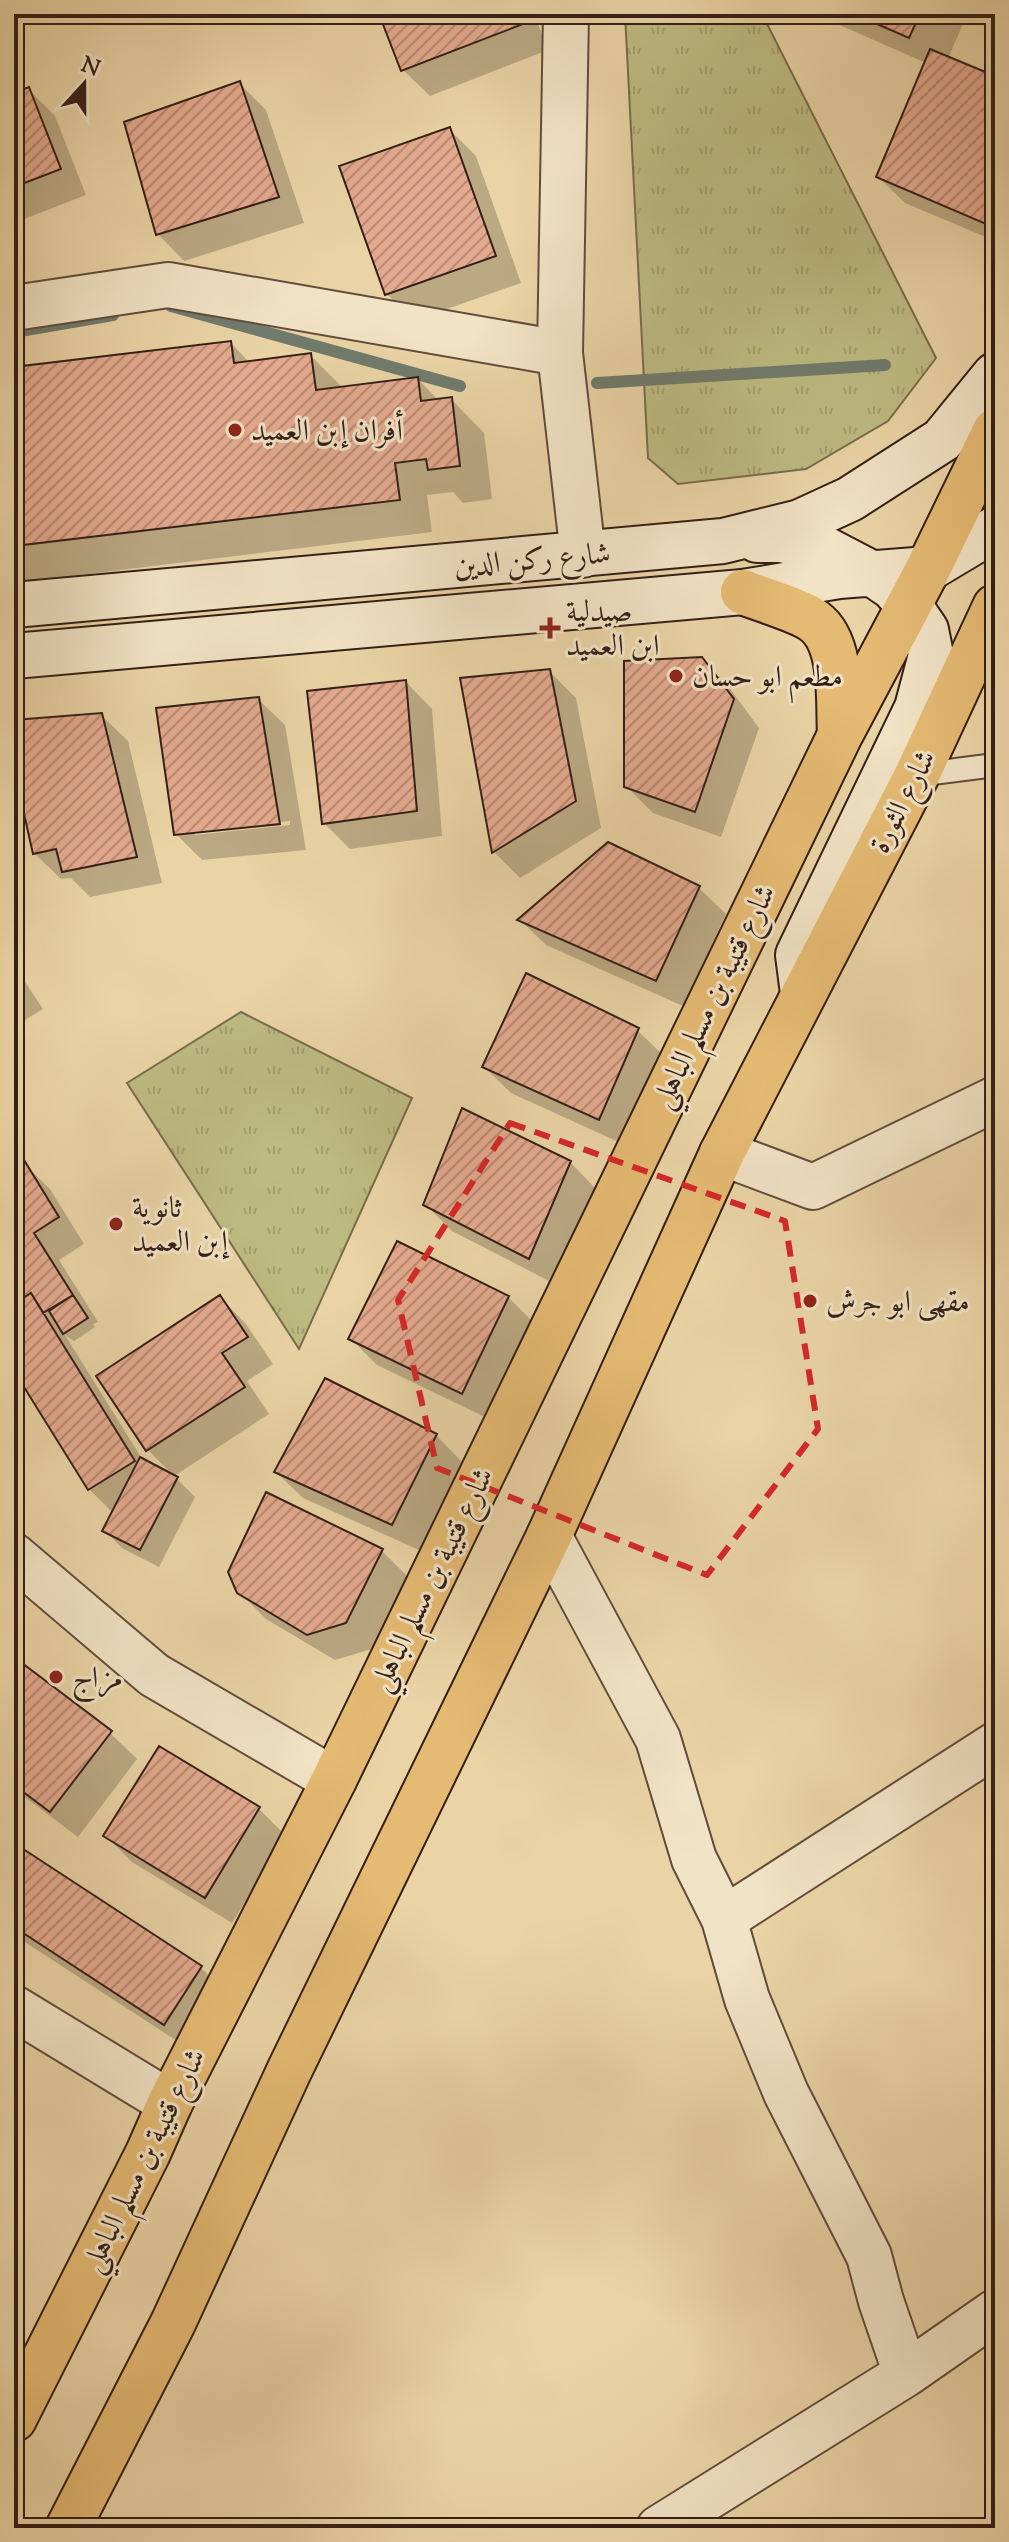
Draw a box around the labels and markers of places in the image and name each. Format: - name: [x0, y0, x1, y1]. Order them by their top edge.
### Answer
- place label: أفران إبن العميد: [251, 409, 403, 454]
- marker: أفران إبن العميد: [226, 421, 244, 439]
- place label: صيدلية ابن العميد: [566, 592, 659, 669]
- marker: صيدلية ابن العميد: [541, 619, 559, 637]
- place label: مطعم ابو حسان: [692, 657, 843, 704]
- marker: مطعم ابو حسان: [667, 667, 685, 685]
- place label: ثانوية إبن العميد: [132, 1188, 230, 1265]
- marker: ثانوية إبن العميد: [107, 1215, 125, 1233]
- place label: مقهى ابو جرش: [826, 1282, 970, 1325]
- marker: مقهى ابو جرش: [801, 1292, 819, 1310]
- place label: مزاج: [72, 1658, 123, 1703]
- marker: مزاج: [47, 1668, 65, 1686]

